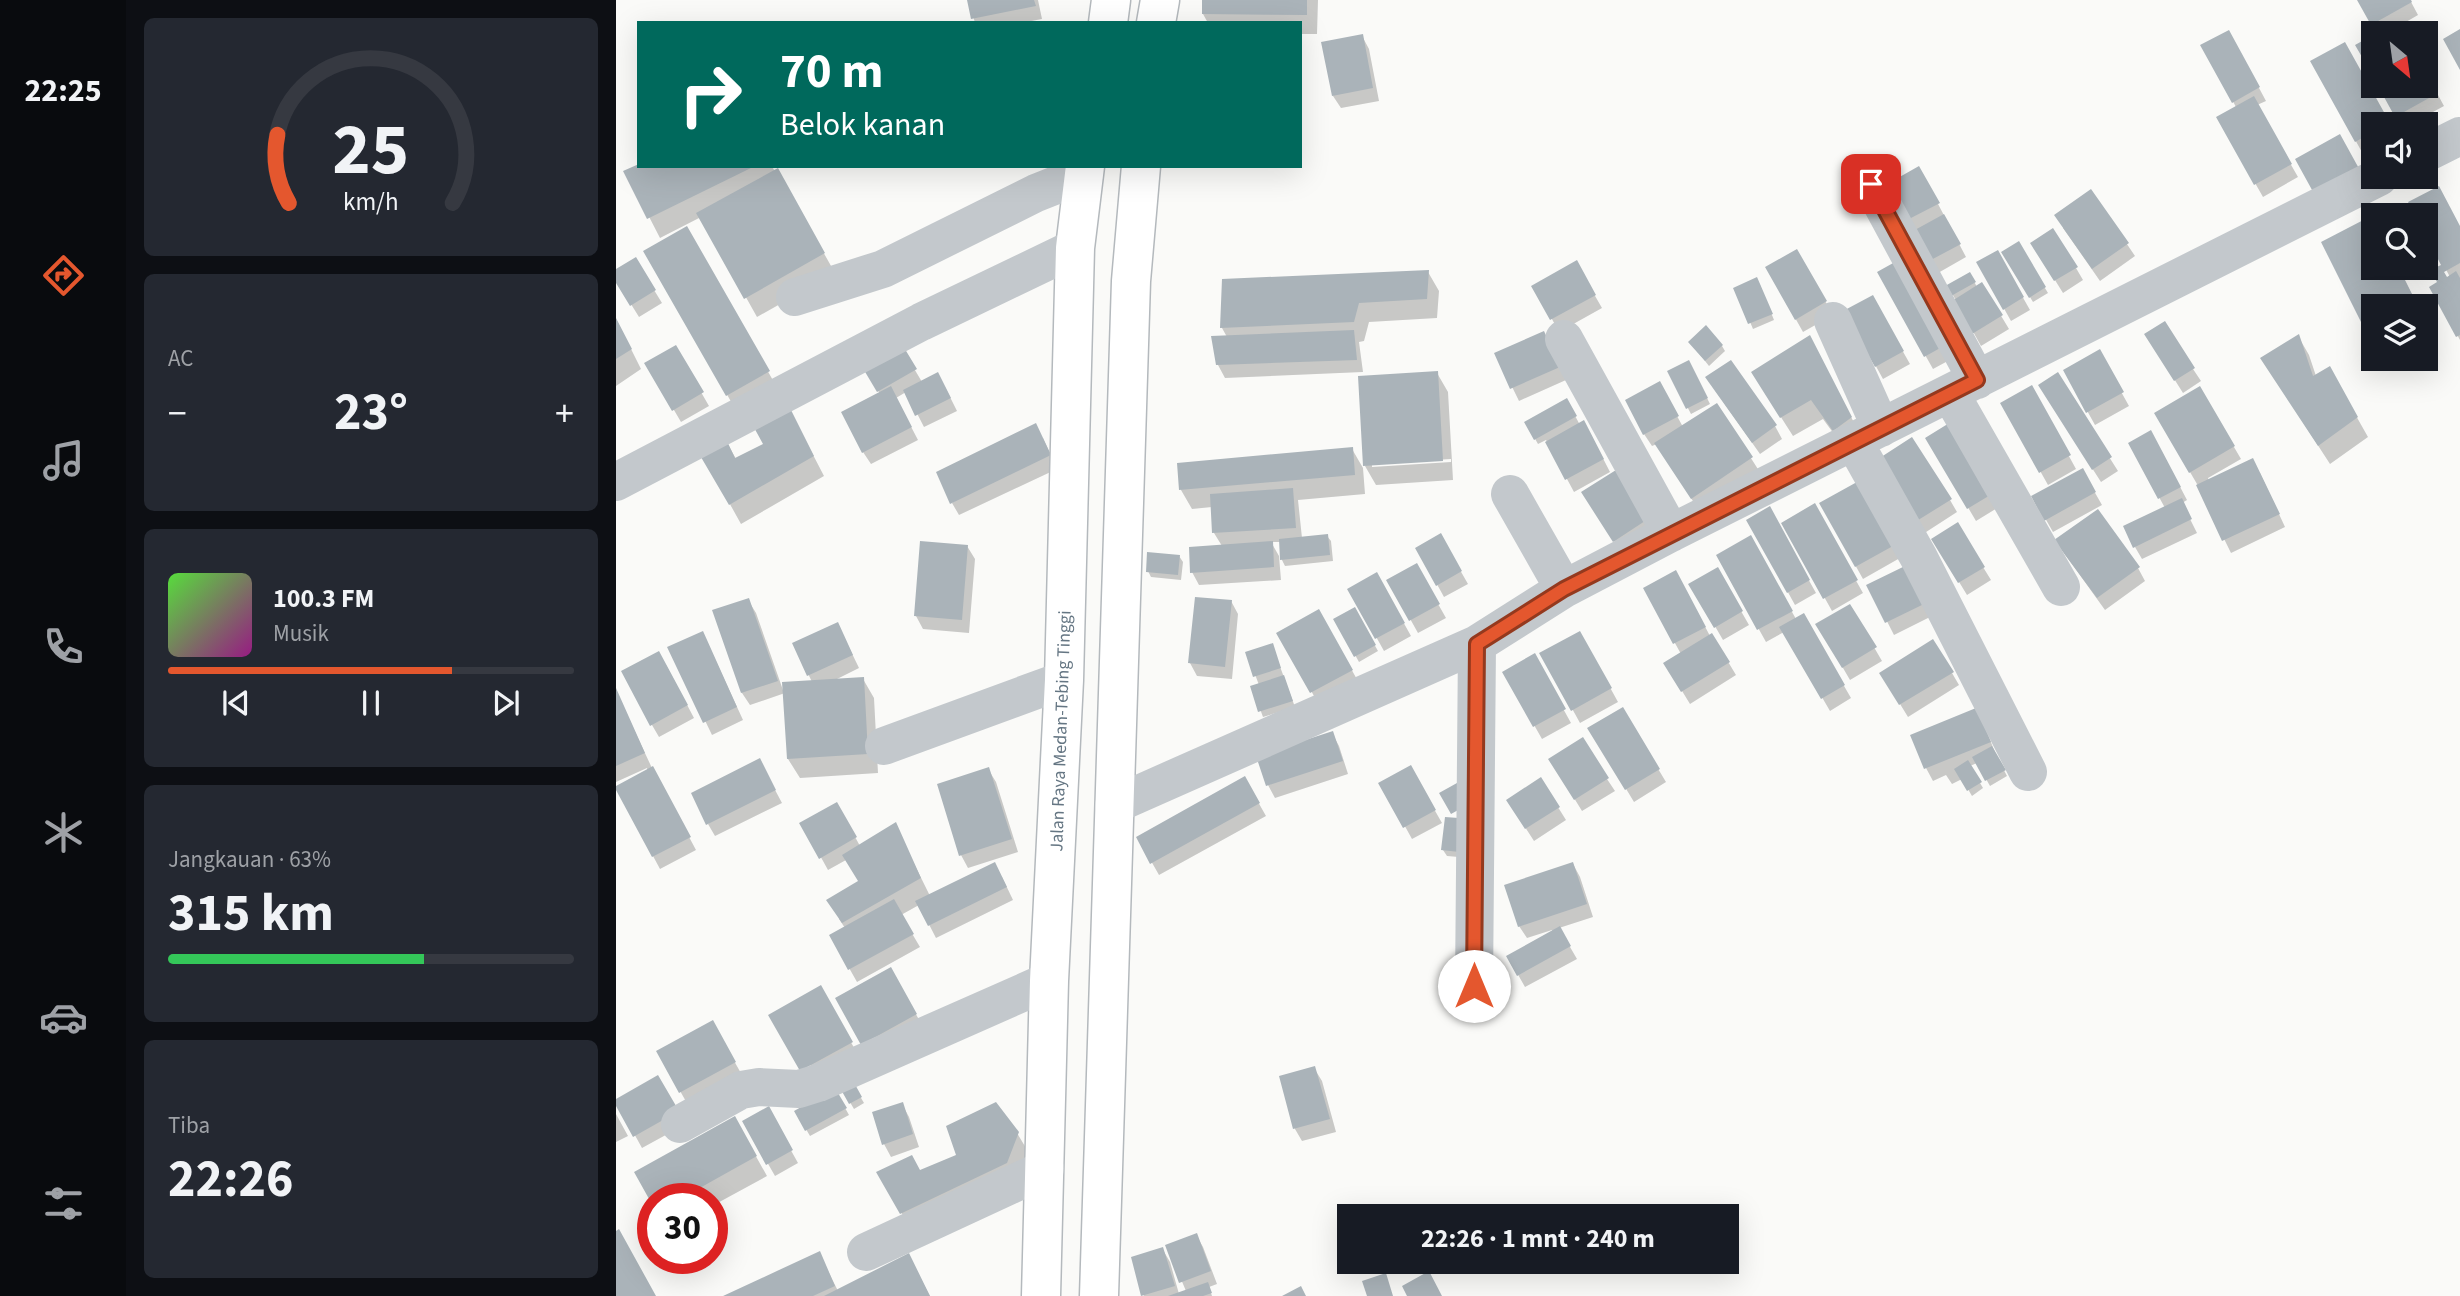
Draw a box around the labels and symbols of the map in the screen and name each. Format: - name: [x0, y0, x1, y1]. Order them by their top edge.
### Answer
- north arrow: [2361, 21, 2438, 98]
- pin: [1841, 154, 1901, 214]
- street label: Jalan Raya Medan-Tebing Tinggi: [1044, 610, 1078, 852]
- position arrow: [1437, 949, 1511, 1023]
- speed limit sign: 30: [637, 1183, 728, 1274]

